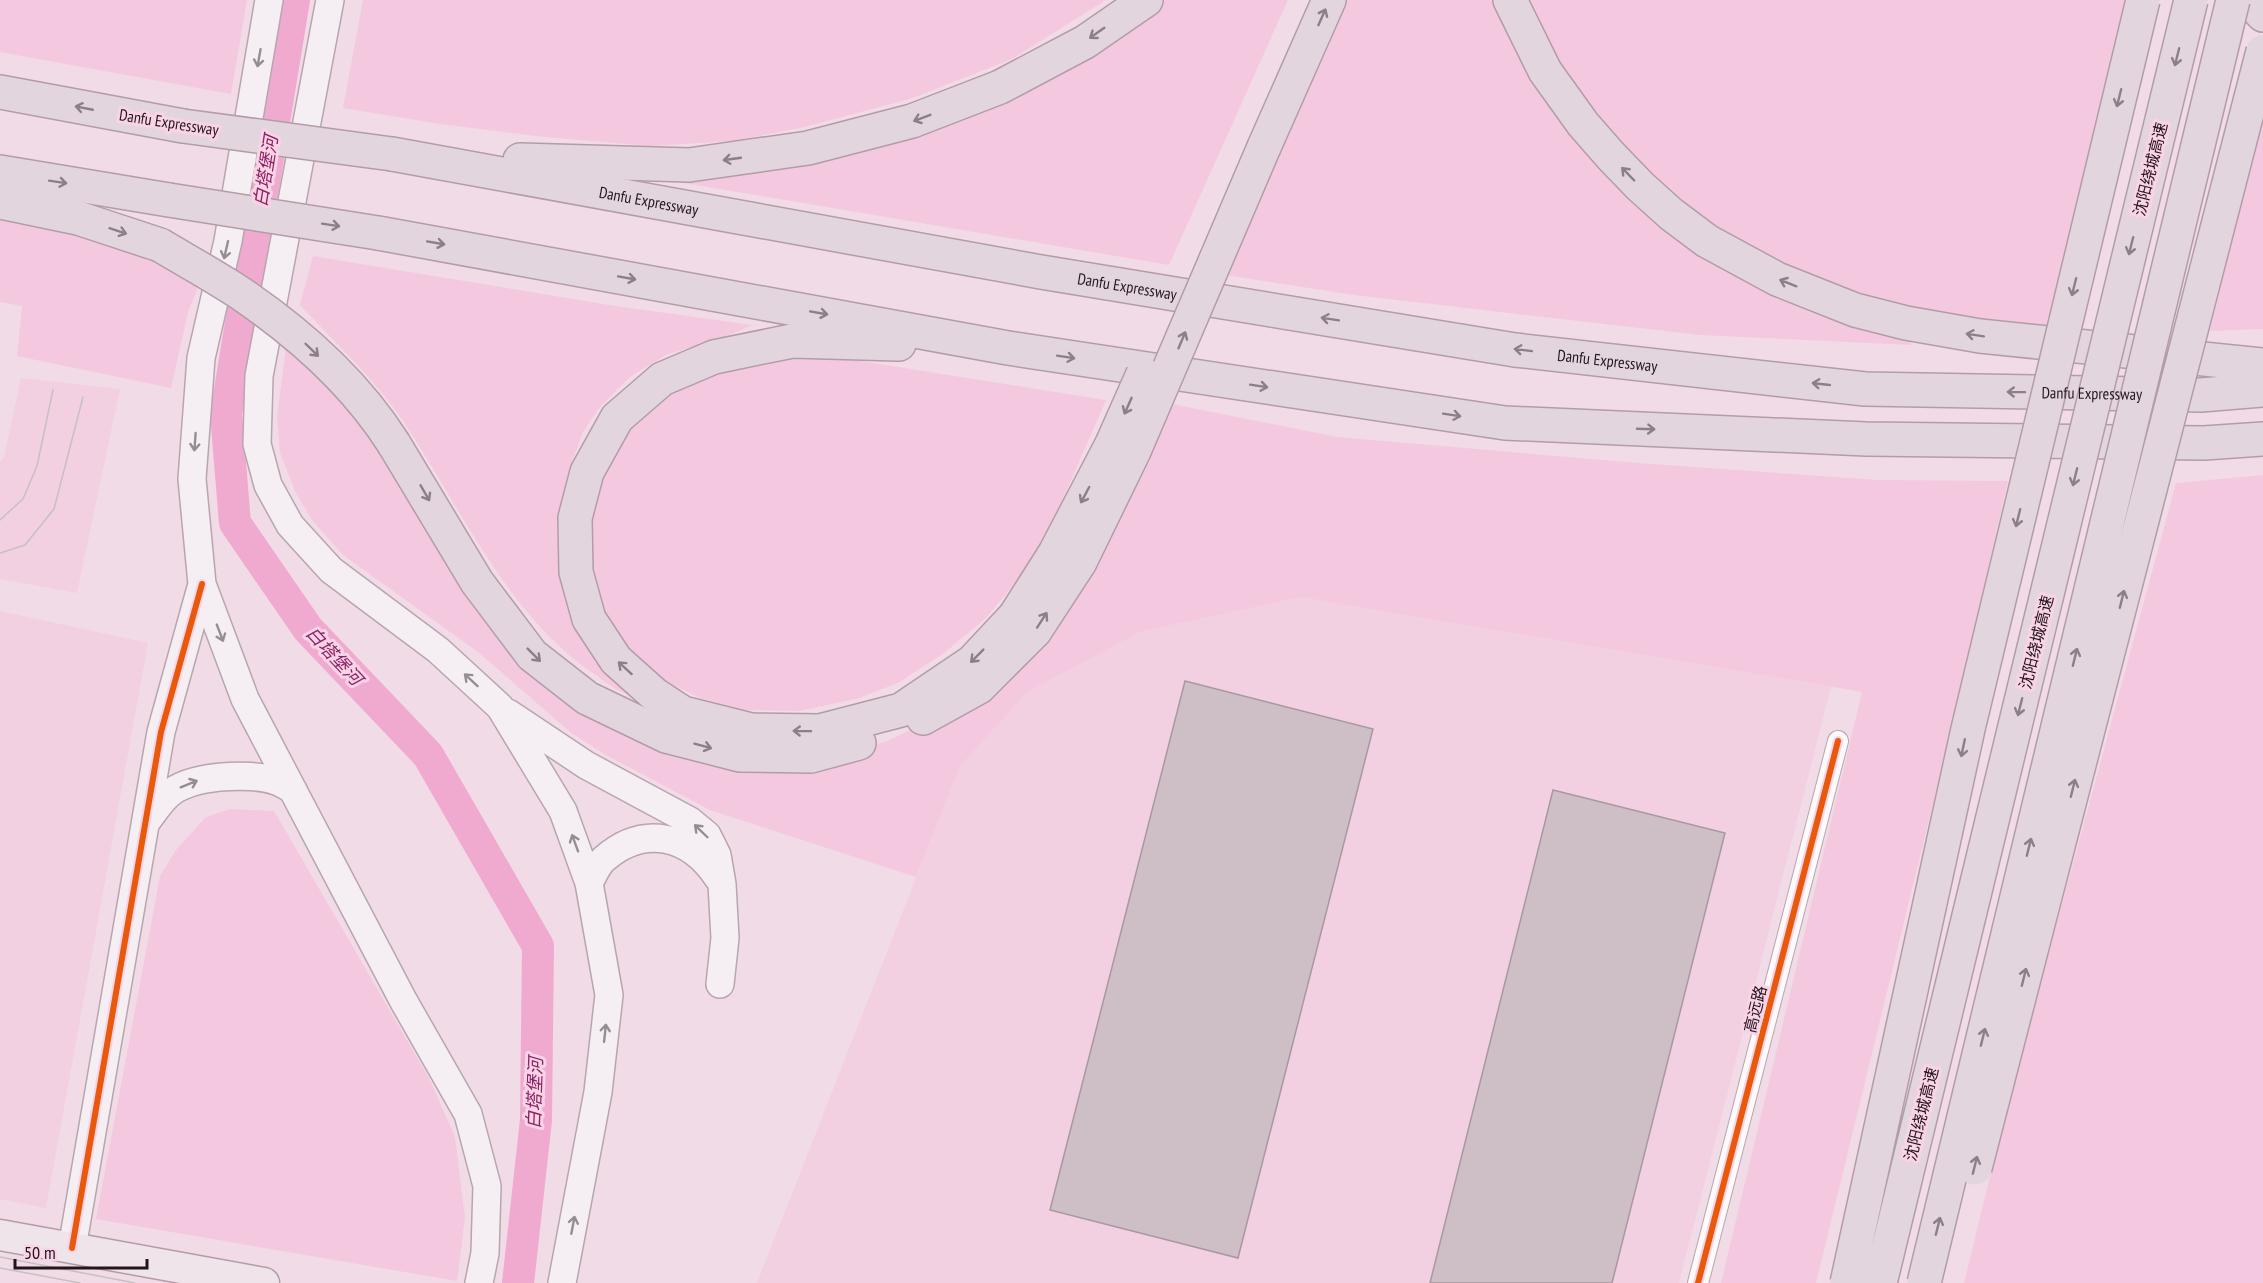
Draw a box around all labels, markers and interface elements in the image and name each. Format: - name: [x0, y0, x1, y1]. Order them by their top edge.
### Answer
- one-way arrow: [1317, 8, 1328, 26]
- one-way arrow: [1090, 27, 1106, 39]
- one-way arrow: [253, 47, 264, 67]
- one-way arrow: [2171, 47, 2183, 66]
- one-way arrow: [2113, 88, 2125, 107]
- one-way arrow: [75, 102, 95, 113]
- street label: Danfu Expressway: [118, 104, 220, 140]
- one-way arrow: [913, 113, 932, 124]
- street label: 沈阳绕城高速: [2129, 120, 2171, 218]
- water label: 白塔堡河: [249, 131, 283, 208]
- one-way arrow: [723, 153, 742, 164]
- one-way arrow: [1621, 167, 1635, 182]
- one-way arrow: [47, 176, 67, 187]
- street label: Danfu Expressway: [598, 182, 700, 220]
- one-way arrow: [320, 220, 340, 231]
- one-way arrow: [108, 227, 127, 238]
- one-way arrow: [2125, 237, 2137, 256]
- one-way arrow: [425, 238, 445, 249]
- one-way arrow: [219, 240, 231, 259]
- street label: Danfu Expressway: [1076, 268, 1178, 304]
- one-way arrow: [617, 273, 637, 284]
- one-way arrow: [1779, 277, 1798, 288]
- one-way arrow: [2067, 278, 2079, 297]
- one-way arrow: [809, 308, 829, 319]
- one-way arrow: [1321, 314, 1341, 325]
- one-way arrow: [1966, 329, 1985, 340]
- one-way arrow: [1177, 331, 1188, 349]
- one-way arrow: [305, 342, 320, 357]
- one-way arrow: [1514, 345, 1533, 356]
- street label: Danfu Expressway: [1556, 345, 1658, 376]
- one-way arrow: [1056, 351, 1076, 362]
- one-way arrow: [1812, 378, 1831, 389]
- one-way arrow: [1249, 380, 1268, 391]
- street label: Danfu Expressway: [2041, 382, 2142, 404]
- one-way arrow: [2006, 386, 2026, 398]
- one-way arrow: [1122, 397, 1134, 415]
- one-way arrow: [1441, 410, 1461, 421]
- one-way arrow: [1636, 424, 1655, 435]
- one-way arrow: [189, 431, 200, 451]
- one-way arrow: [2069, 467, 2081, 486]
- one-way arrow: [419, 484, 431, 501]
- one-way arrow: [1079, 486, 1090, 504]
- one-way arrow: [2012, 508, 2024, 527]
- one-way arrow: [2116, 590, 2128, 609]
- street label: 沈阳绕城高速: [2015, 593, 2057, 691]
- one-way arrow: [1036, 612, 1048, 629]
- water label: 白塔堡河: [301, 621, 369, 692]
- one-way arrow: [215, 623, 226, 642]
- one-way arrow: [526, 647, 541, 662]
- one-way arrow: [2069, 648, 2081, 667]
- one-way arrow: [970, 649, 984, 664]
- one-way arrow: [618, 661, 633, 675]
- one-way arrow: [463, 673, 478, 687]
- one-way arrow: [2013, 697, 2025, 716]
- one-way arrow: [792, 725, 812, 736]
- one-way arrow: [1957, 739, 1969, 758]
- one-way arrow: [693, 740, 712, 752]
- one-way arrow: [180, 778, 198, 789]
- one-way arrow: [2067, 779, 2079, 798]
- one-way arrow: [693, 824, 708, 838]
- one-way arrow: [568, 834, 579, 853]
- one-way arrow: [2023, 838, 2035, 857]
- one-way arrow: [2019, 967, 2030, 986]
- street label: 高远路: [1739, 983, 1771, 1035]
- one-way arrow: [599, 1024, 610, 1044]
- one-way arrow: [1978, 1027, 1990, 1046]
- water label: 白塔堡河: [522, 1054, 547, 1129]
- street label: 沈阳绕城高速: [1900, 1065, 1942, 1163]
- one-way arrow: [1970, 1156, 1982, 1175]
- one-way arrow: [568, 1216, 579, 1236]
- one-way arrow: [1932, 1217, 1944, 1236]
- scale bar: [15, 1232, 147, 1270]
- text: 50 m: [24, 1241, 56, 1264]

